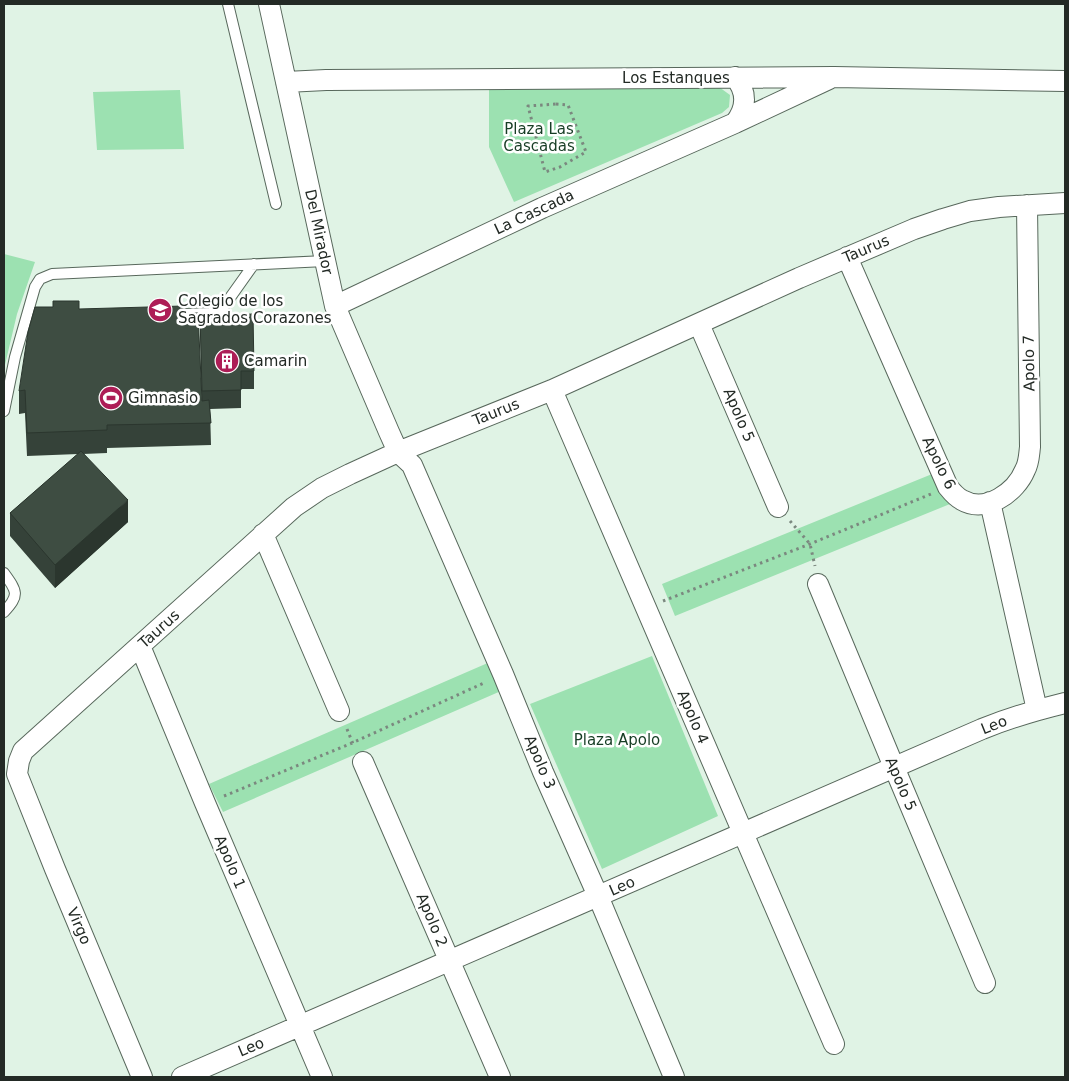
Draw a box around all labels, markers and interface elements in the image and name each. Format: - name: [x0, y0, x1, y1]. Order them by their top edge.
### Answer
- street label: Los Estanques: [622, 69, 730, 87]
- park label: Plaza Las Cascadas: [503, 120, 575, 155]
- street label: La Cascada: [491, 186, 577, 238]
- street label: Del Mirador: [301, 188, 337, 277]
- street label: Taurus: [839, 231, 892, 267]
- place label: Colegio de los Sagrados Corazones: [178, 292, 332, 327]
- school or university icon: Colegio de los Sagrados Corazones: [147, 297, 173, 323]
- street label: Apolo 7: [1020, 335, 1038, 391]
- building icon: Camarin: [214, 348, 240, 374]
- place label: Camarin: [244, 352, 307, 370]
- sports icon: Gimnasio: [98, 385, 124, 411]
- street label: Apolo 5: [720, 385, 758, 445]
- place label: Gimnasio: [128, 389, 198, 407]
- street label: Taurus: [469, 394, 522, 430]
- street label: Apolo 6: [918, 434, 960, 492]
- street label: Taurus: [134, 606, 183, 653]
- street label: Apolo 4: [674, 687, 712, 747]
- street label: Leo: [978, 712, 1010, 738]
- park label: Plaza Apolo: [574, 731, 660, 749]
- street label: Apolo 3: [521, 732, 559, 792]
- street label: Apolo 5: [882, 754, 920, 814]
- street label: Apolo 1: [211, 832, 249, 892]
- street label: Leo: [606, 872, 638, 900]
- street label: Apolo 2: [413, 890, 451, 950]
- street label: Virgo: [63, 905, 95, 947]
- street label: Leo: [235, 1034, 267, 1060]

